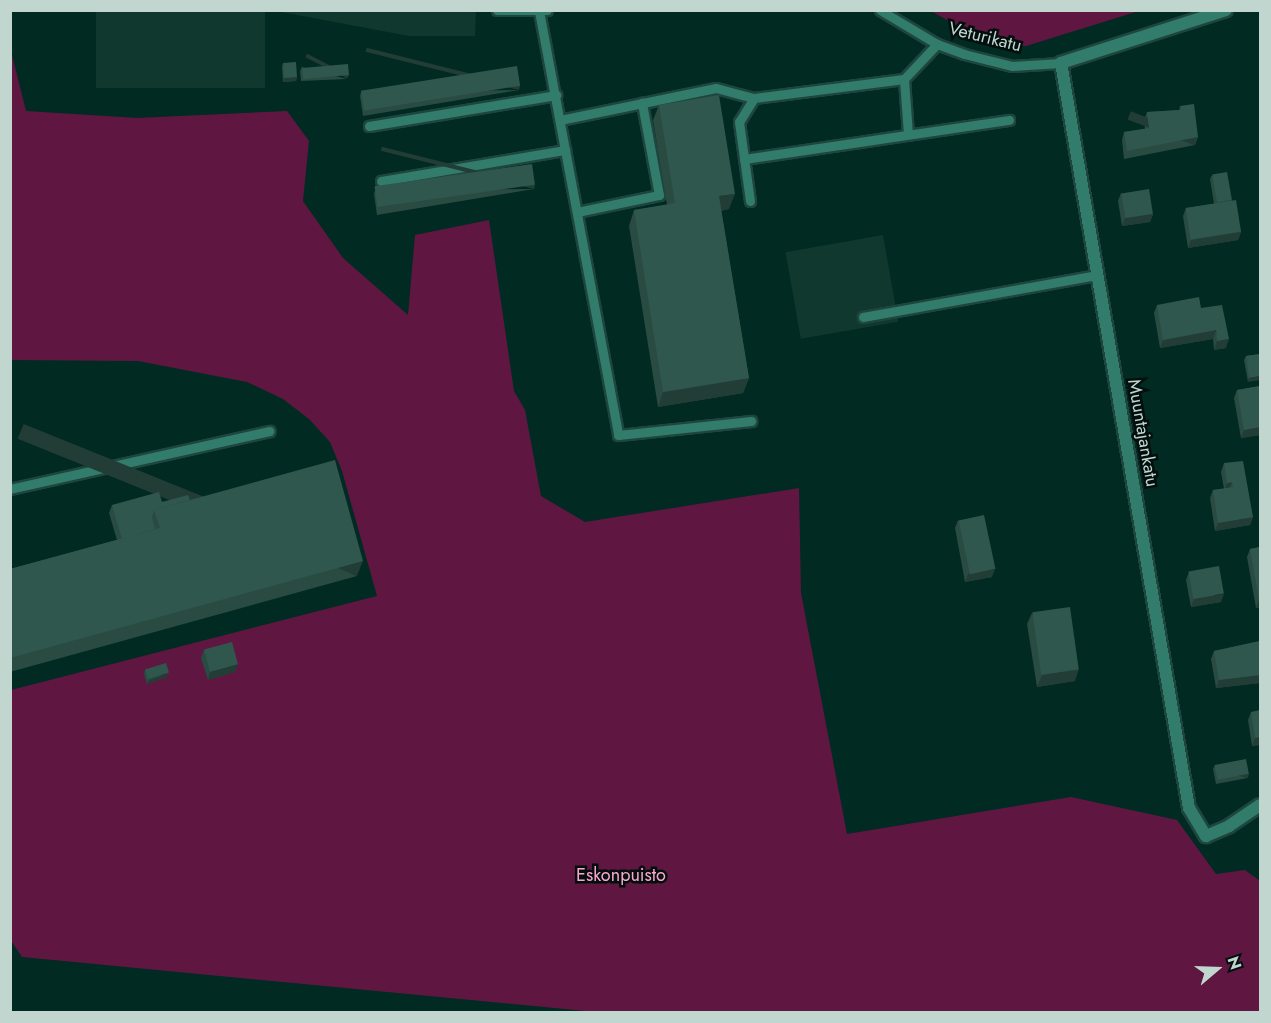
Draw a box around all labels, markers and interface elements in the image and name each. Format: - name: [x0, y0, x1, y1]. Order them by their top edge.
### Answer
- street label: Veturikatu: [946, 17, 1024, 57]
- street label: Muuntajankatu: [1123, 378, 1163, 488]
- park label: Eskonpuisto: [576, 864, 666, 886]
- north arrow: [1187, 939, 1247, 999]
- text: N: [1222, 953, 1247, 973]

